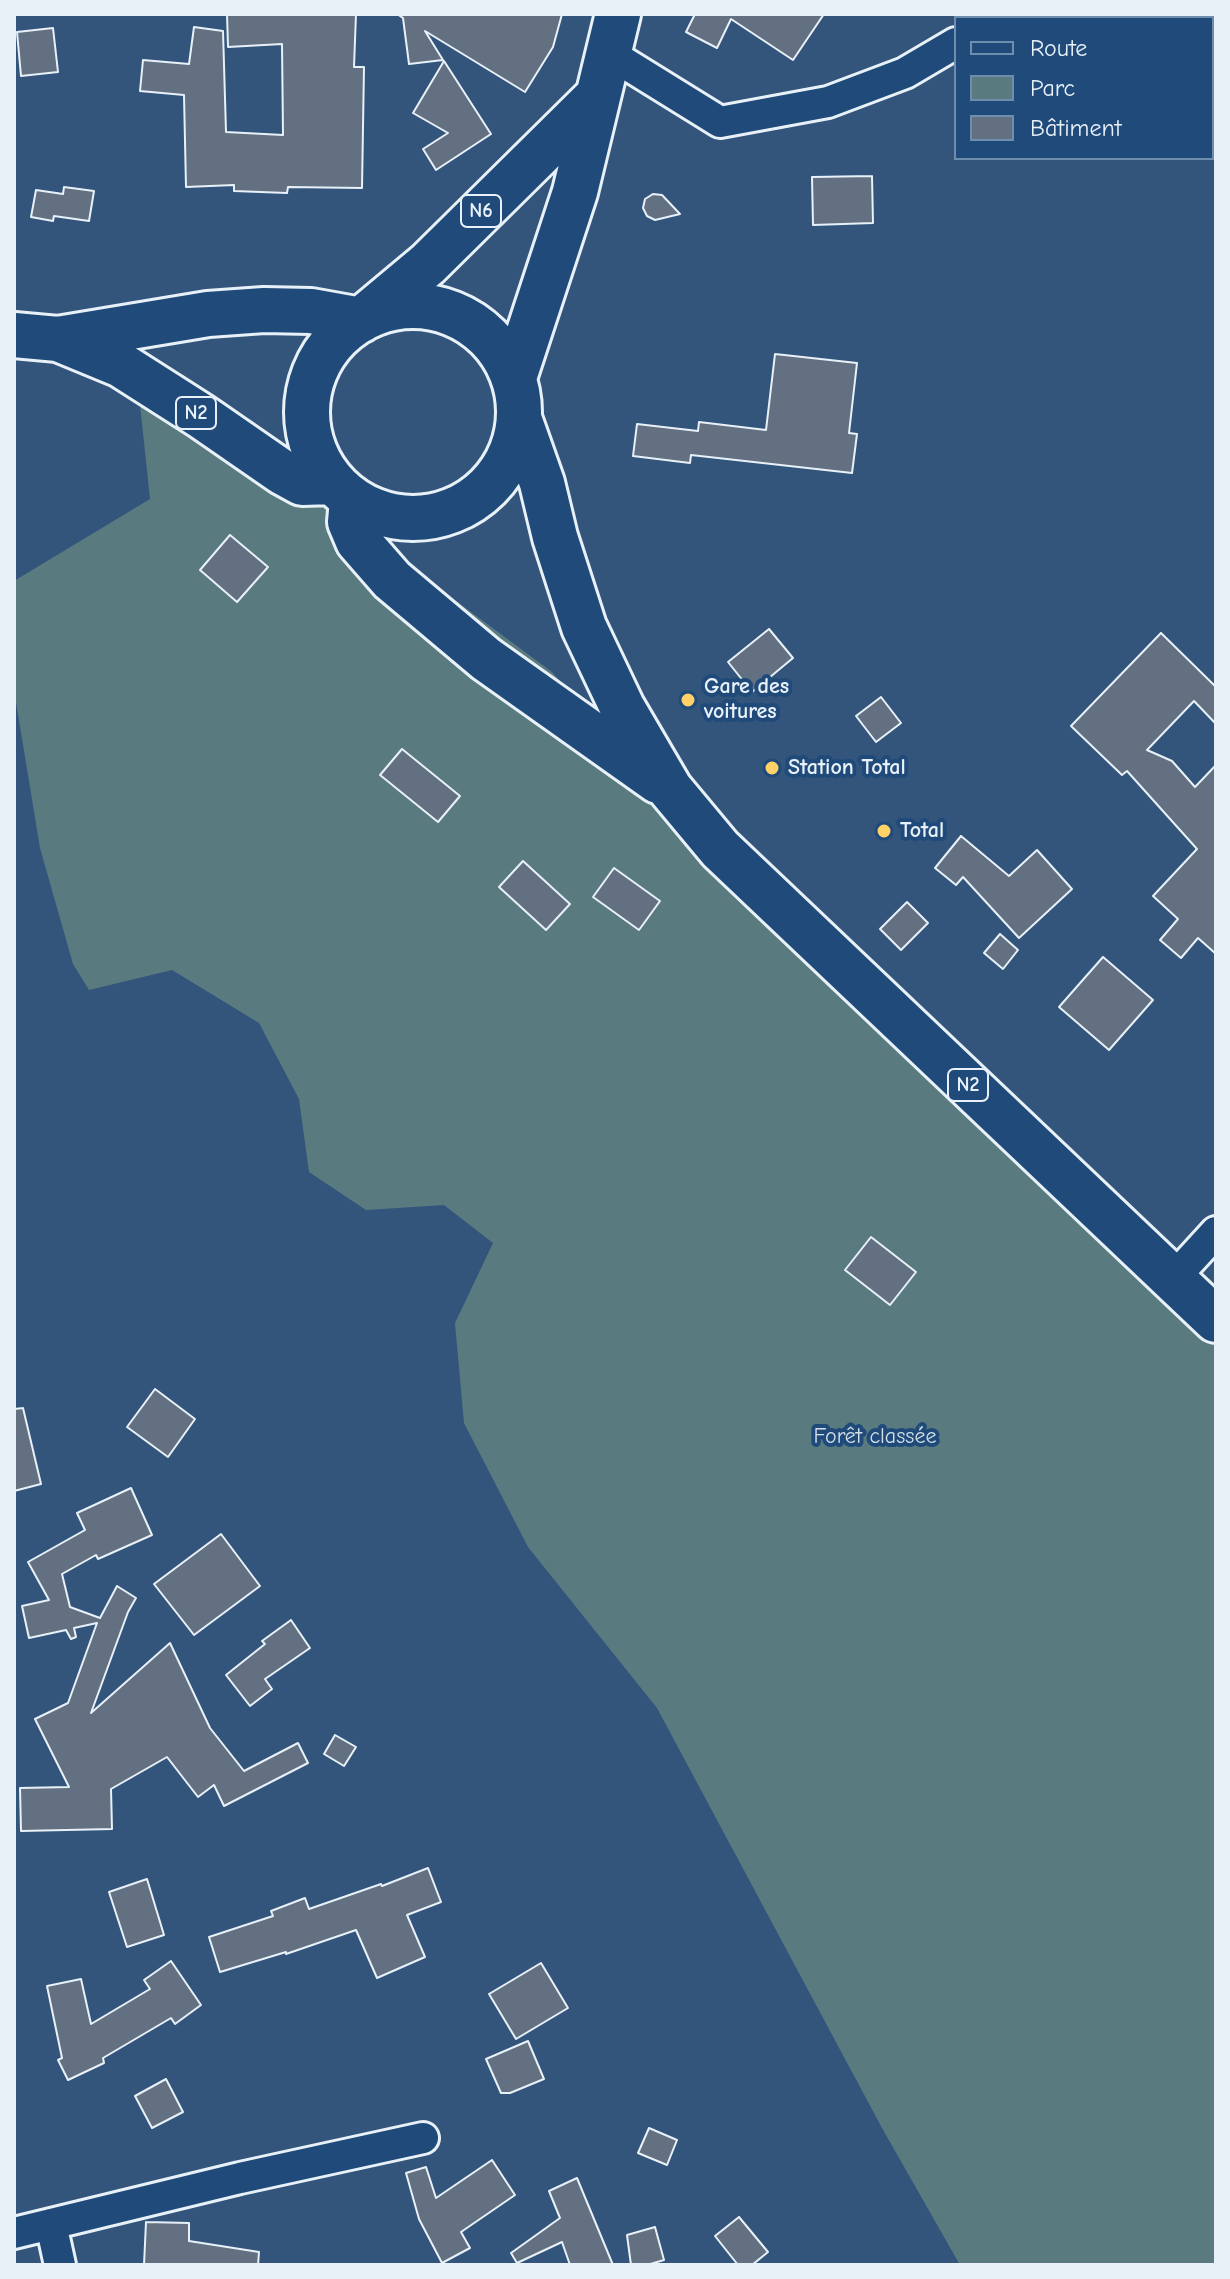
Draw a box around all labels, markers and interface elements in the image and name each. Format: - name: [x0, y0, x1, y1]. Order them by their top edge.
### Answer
- legend: [954, 16, 1214, 160]
- text: Route: [1030, 34, 1087, 62]
- text: Parc: [1030, 74, 1075, 102]
- text: Bâtiment: [1030, 114, 1122, 142]
- road number: N6: [461, 195, 501, 227]
- road number: N2: [176, 397, 216, 429]
- place label: Gare des voitures: [704, 674, 789, 726]
- marker: Gare des voitures: [679, 691, 697, 709]
- place label: Station Total: [788, 755, 906, 781]
- marker: Station Total: [763, 759, 781, 777]
- place label: Total: [900, 818, 944, 844]
- marker: Total: [875, 822, 893, 840]
- road number: N2: [948, 1069, 988, 1101]
- park label: Forêt classée: [814, 1424, 936, 1450]

